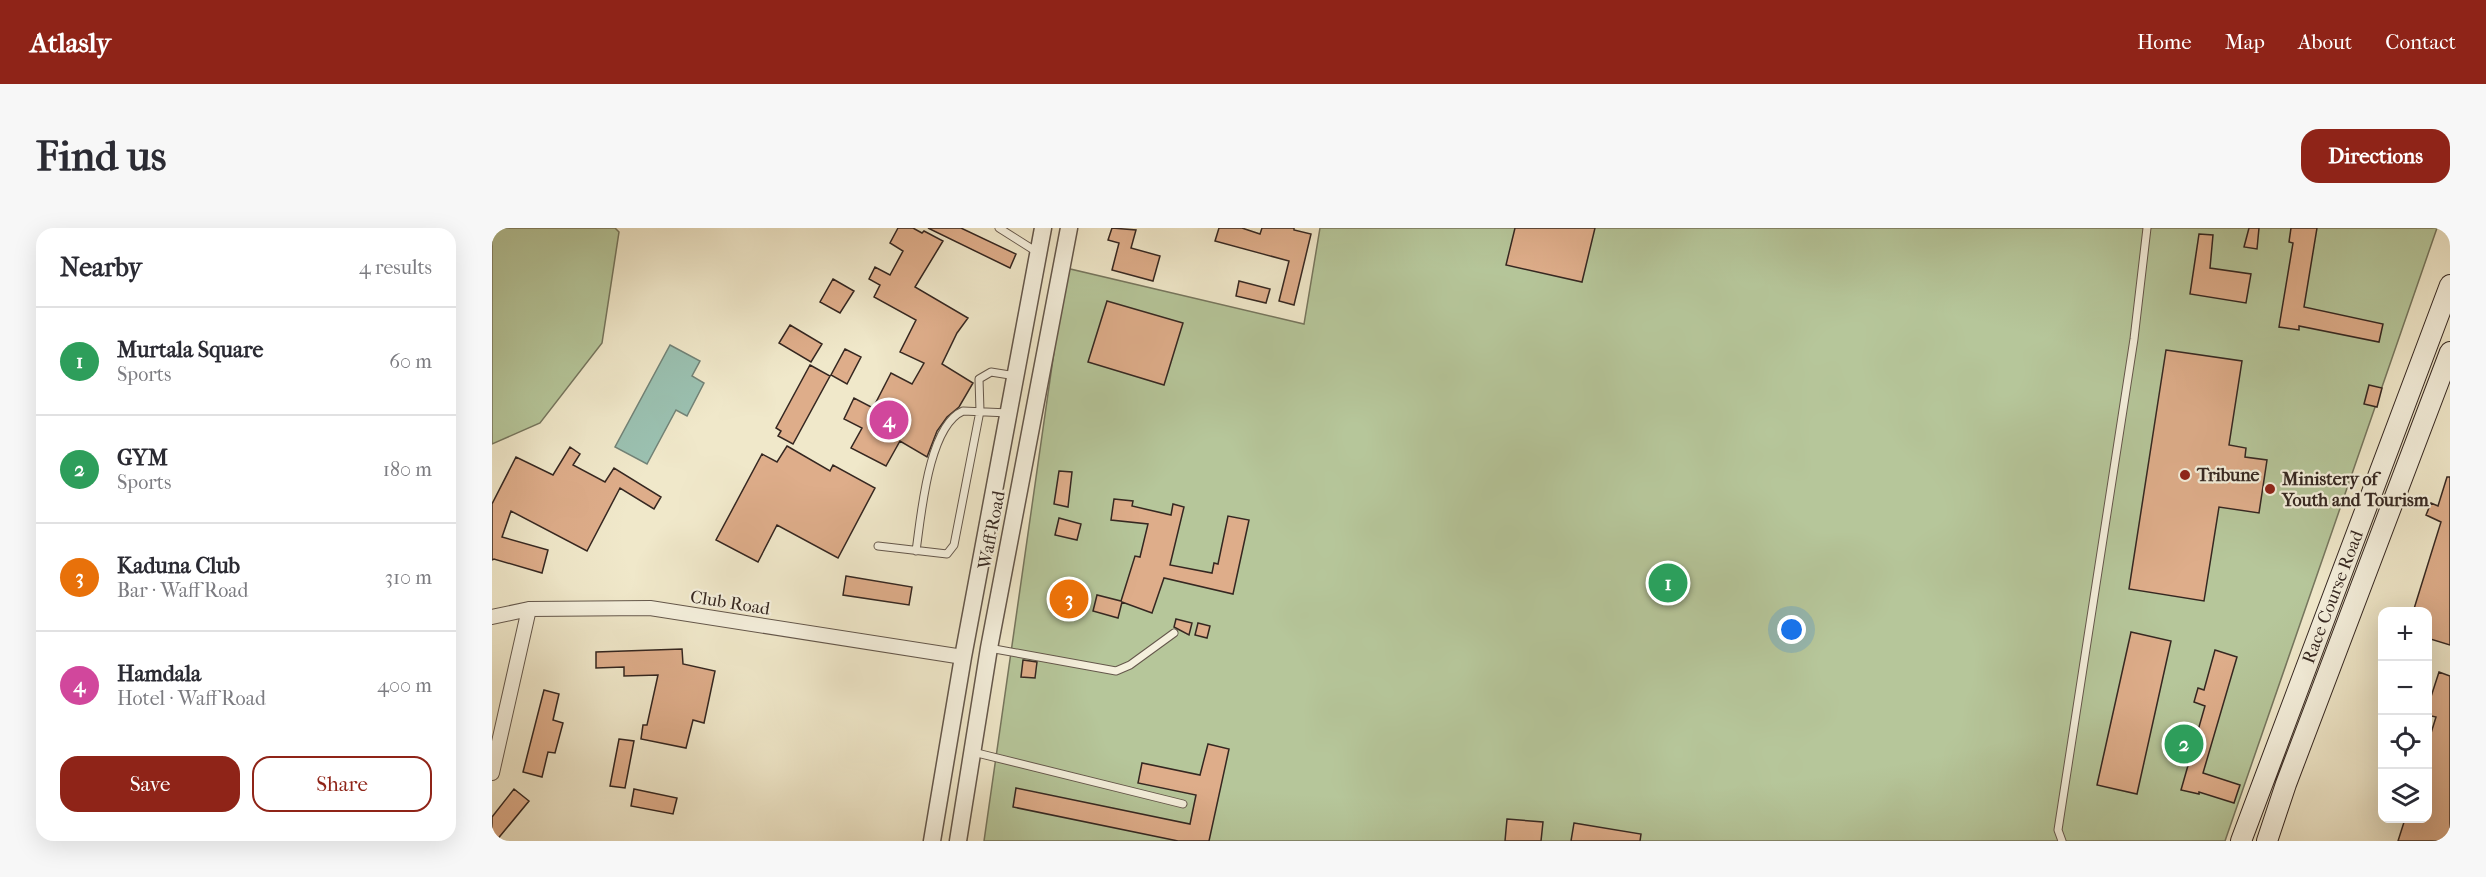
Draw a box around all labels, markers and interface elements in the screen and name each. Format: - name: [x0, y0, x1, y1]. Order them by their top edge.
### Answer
- text: Atlasly: [30, 26, 111, 59]
- text: Home: [2137, 30, 2192, 54]
- text: Map: [2225, 30, 2265, 54]
- text: About: [2298, 30, 2352, 54]
- text: Contact: [2385, 30, 2456, 54]
- button: Directions: [2301, 129, 2450, 183]
- text: Find us: [36, 132, 166, 181]
- text: Nearby: [60, 252, 142, 283]
- text: 4 results: [359, 256, 432, 279]
- text: Murtala Square: [117, 337, 263, 363]
- text: 1: [76, 350, 83, 373]
- text: 60 m: [389, 350, 432, 373]
- text: Sports: [117, 363, 171, 386]
- pin: 4: [870, 398, 908, 442]
- text: GYM: [117, 445, 168, 471]
- text: 2: [74, 458, 85, 481]
- text: 180 m: [383, 458, 432, 481]
- place label: Tribune: [2196, 465, 2260, 486]
- marker: Tribune: [2178, 468, 2192, 482]
- place label: Ministery of Youth and Tourism: [2281, 469, 2430, 511]
- text: Sports: [117, 471, 171, 494]
- marker: Ministery of Youth and Tourism: [2263, 482, 2277, 496]
- street label: Waff Road: [974, 489, 1010, 572]
- street label: Race Course Road: [2298, 527, 2368, 666]
- text: Kaduna Club: [117, 553, 240, 579]
- pin: 1: [1648, 560, 1688, 606]
- text: 3: [75, 566, 84, 589]
- text: 310 m: [385, 566, 432, 589]
- pin: 3: [1050, 576, 1088, 622]
- text: Bar · Waff Road: [117, 579, 248, 602]
- street label: Club Road: [689, 586, 772, 620]
- map controls: [2378, 607, 2432, 823]
- button: +: [2378, 607, 2432, 661]
- your location: [1777, 615, 1806, 644]
- text: Hamdala: [117, 661, 201, 687]
- button: −: [2378, 661, 2432, 715]
- text: 4: [74, 674, 85, 697]
- text: 400 m: [377, 674, 432, 697]
- text: Hotel · Waff Road: [117, 687, 266, 710]
- button: locate: [2378, 715, 2432, 769]
- pin: 2: [2164, 722, 2204, 766]
- button: Save: [60, 756, 240, 812]
- button: Share: [252, 756, 432, 812]
- button: layers: [2378, 769, 2432, 823]

